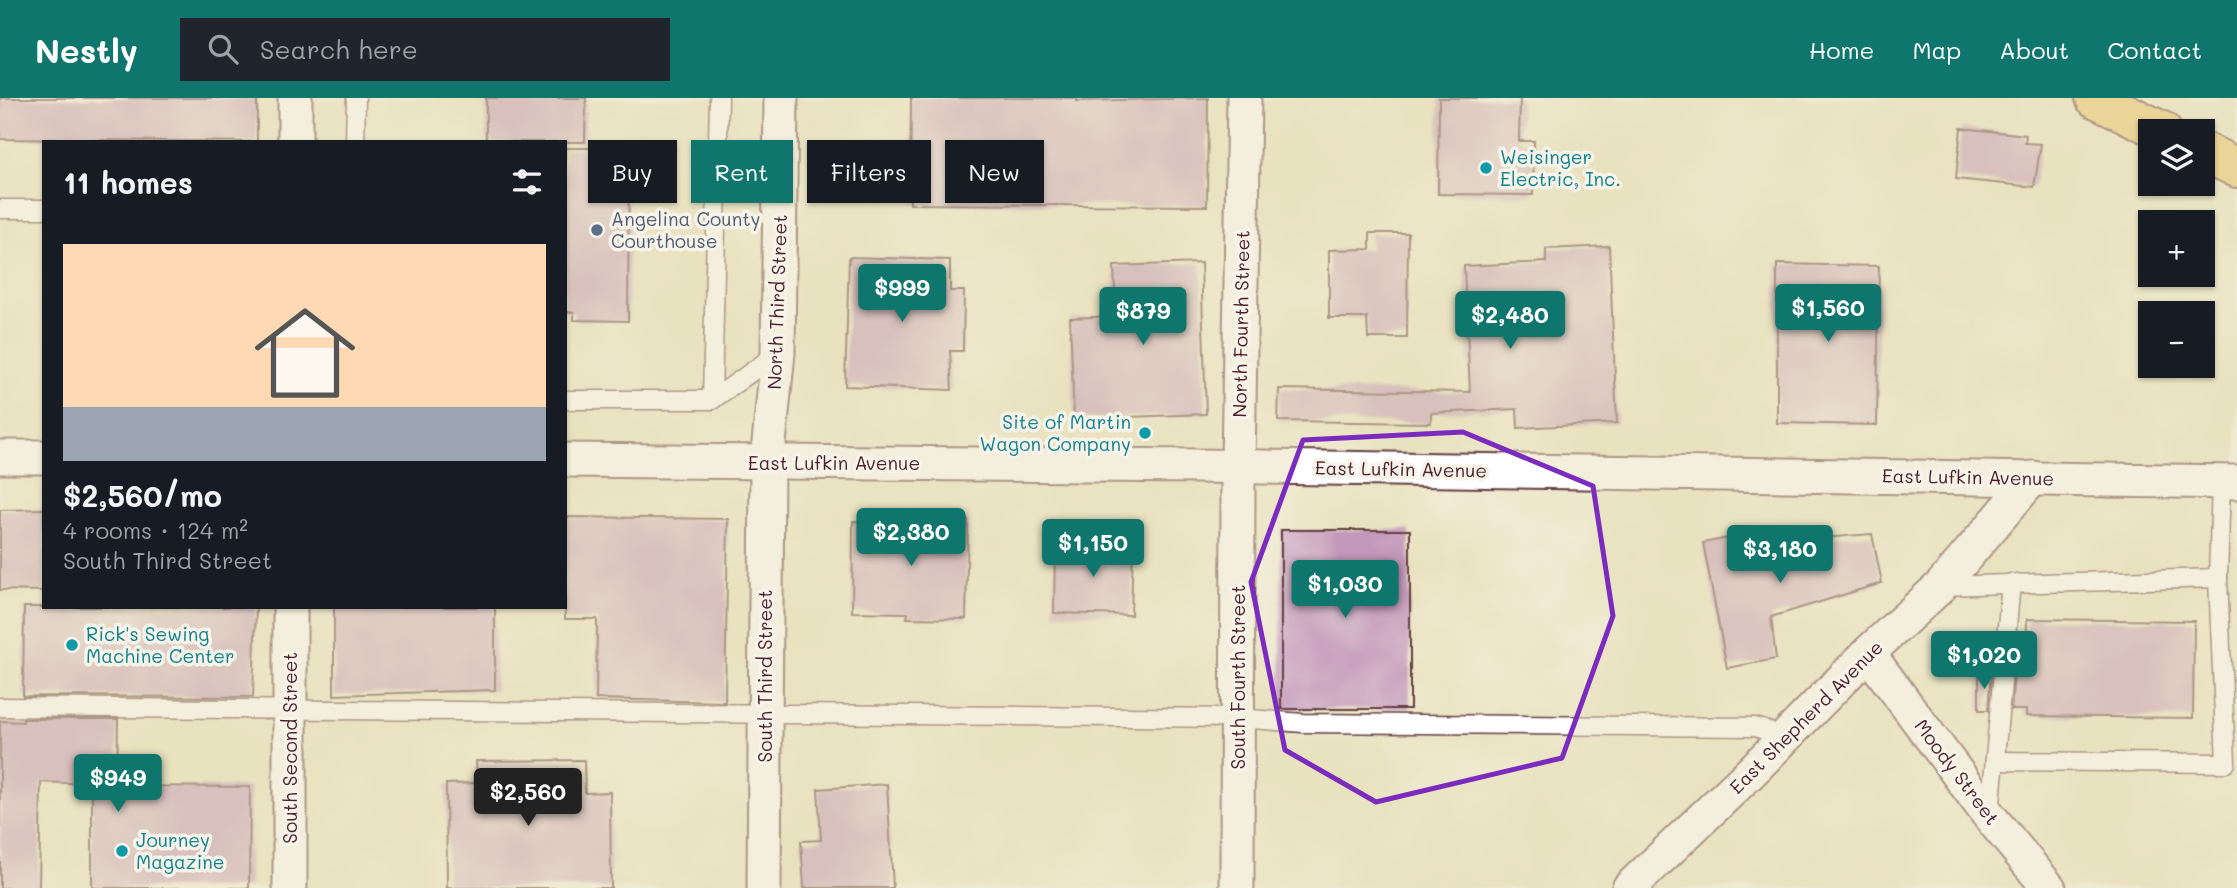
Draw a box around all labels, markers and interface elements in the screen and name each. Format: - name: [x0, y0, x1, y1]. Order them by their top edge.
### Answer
- search box: [180, 18, 670, 81]
- text: Nestly: [35, 28, 138, 71]
- icon: search: [204, 30, 242, 68]
- text: Search here: [260, 32, 418, 66]
- text: Home: [1809, 34, 1874, 65]
- text: Map: [1912, 34, 1961, 65]
- text: About: [1999, 34, 2069, 65]
- text: Contact: [2107, 34, 2202, 65]
- map controls: [2138, 119, 2215, 378]
- button: layers: [2138, 119, 2215, 196]
- chip: Buy: [588, 140, 677, 203]
- chip: Rent: [691, 140, 793, 203]
- chip: Filters: [807, 140, 931, 203]
- chip: New: [945, 140, 1044, 203]
- place label: Weisinger Electric, Inc.: [1500, 144, 1621, 191]
- marker: Weisinger Electric, Inc.: [1478, 160, 1494, 176]
- text: 11 homes: [63, 162, 193, 202]
- icon: filters: [508, 163, 546, 201]
- place label: Angelina County Courthouse: [611, 206, 761, 253]
- button: +: [2138, 210, 2215, 287]
- street label: North Third Street: [761, 214, 792, 390]
- marker: Angelina County Courthouse: [589, 222, 605, 238]
- street label: North Fourth Street: [1226, 230, 1255, 418]
- pin: $999: [861, 264, 943, 324]
- text: $999: [874, 272, 930, 302]
- pin: $1,560: [1771, 285, 1885, 344]
- pin: $879: [1102, 288, 1184, 347]
- icon: home: [242, 290, 368, 416]
- pin: $2,480: [1453, 292, 1567, 351]
- text: $1,560: [1791, 292, 1865, 322]
- text: $879: [1115, 295, 1171, 325]
- text: $2,480: [1471, 299, 1549, 329]
- button: −: [2138, 301, 2215, 378]
- place label: Site of Martin Wagon Company: [980, 409, 1131, 456]
- marker: Site of Martin Wagon Company: [1137, 425, 1153, 441]
- street label: East Lufkin Avenue: [748, 450, 920, 475]
- street label: East Lufkin Avenue: [1315, 454, 1487, 483]
- street label: East Lufkin Avenue: [1882, 462, 2054, 491]
- text: $2,560/mo: [63, 475, 222, 515]
- pin: $2,380: [854, 508, 968, 568]
- text: 4 rooms · 124 m²: [63, 515, 248, 545]
- text: $2,380: [873, 516, 949, 546]
- pin: $1,150: [1036, 519, 1150, 579]
- pin: $3,180: [1723, 526, 1837, 585]
- text: $1,150: [1058, 527, 1128, 557]
- text: $3,180: [1743, 533, 1817, 563]
- text: South Third Street: [63, 545, 272, 575]
- pin: $1,030: [1288, 560, 1402, 620]
- text: $1,030: [1308, 568, 1382, 598]
- street label: South Fourth Street: [1225, 585, 1250, 769]
- street label: South Third Street: [752, 590, 777, 762]
- place label: Rick's Sewing Machine Center: [86, 621, 235, 668]
- pin: $1,020: [1927, 632, 2041, 691]
- street label: East Shepherd Avenue: [1724, 635, 1888, 799]
- marker: Rick's Sewing Machine Center: [64, 637, 80, 653]
- text: $1,020: [1947, 639, 2021, 669]
- street label: South Second Street: [277, 652, 302, 844]
- street label: Moody Street: [1909, 714, 2005, 830]
- pin: $949: [77, 754, 159, 814]
- text: $949: [90, 762, 146, 792]
- pin: $2,560: [471, 768, 585, 828]
- text: $2,560: [490, 776, 566, 806]
- place label: Journey Magazine: [136, 827, 225, 874]
- marker: Journey Magazine: [114, 843, 130, 859]

